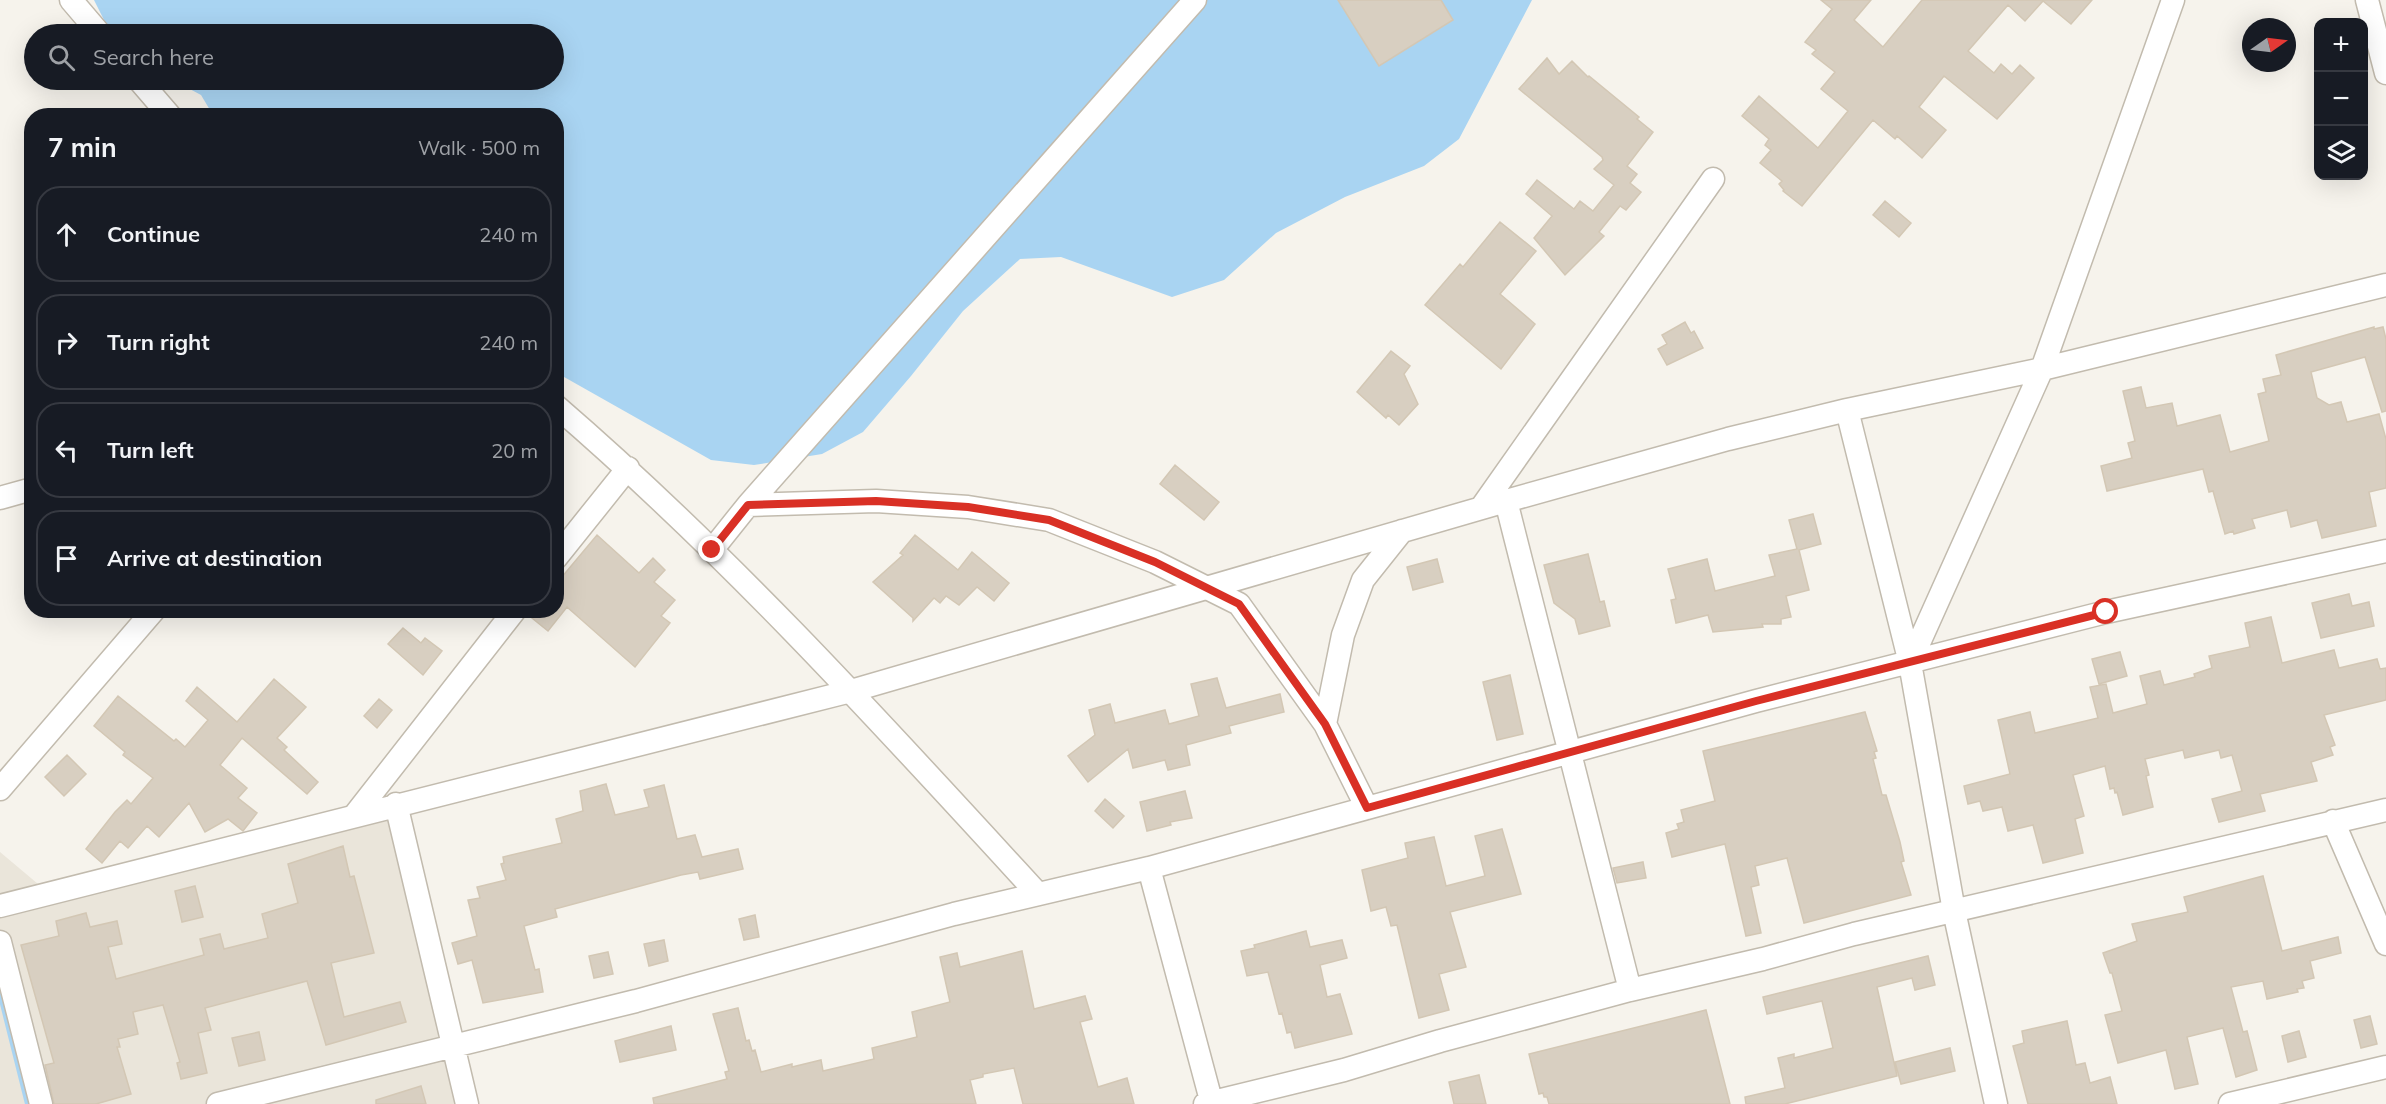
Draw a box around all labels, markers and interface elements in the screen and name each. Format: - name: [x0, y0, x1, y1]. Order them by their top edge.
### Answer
- north arrow: [2242, 18, 2296, 72]
- map controls: [2314, 18, 2368, 180]
- button: +: [2314, 18, 2368, 72]
- search box: [24, 24, 564, 90]
- icon: search: [45, 41, 78, 74]
- text: Search here: [93, 43, 214, 71]
- button: −: [2314, 72, 2368, 126]
- button: layers: [2314, 126, 2368, 180]
- text: 7 min: [48, 131, 117, 164]
- text: Walk · 500 m: [418, 135, 540, 160]
- icon: ahead: [50, 218, 83, 251]
- text: Continue: [107, 220, 200, 248]
- text: 240 m: [479, 222, 538, 247]
- icon: right: [50, 326, 83, 359]
- text: Turn right: [107, 328, 210, 356]
- text: 240 m: [479, 330, 538, 355]
- icon: left: [50, 434, 83, 467]
- text: Turn left: [107, 436, 194, 464]
- text: 20 m: [491, 438, 538, 463]
- route end: [698, 536, 724, 562]
- icon: arrive: [50, 542, 83, 575]
- text: Arrive at destination: [107, 544, 322, 572]
- route start: [2092, 598, 2118, 624]

